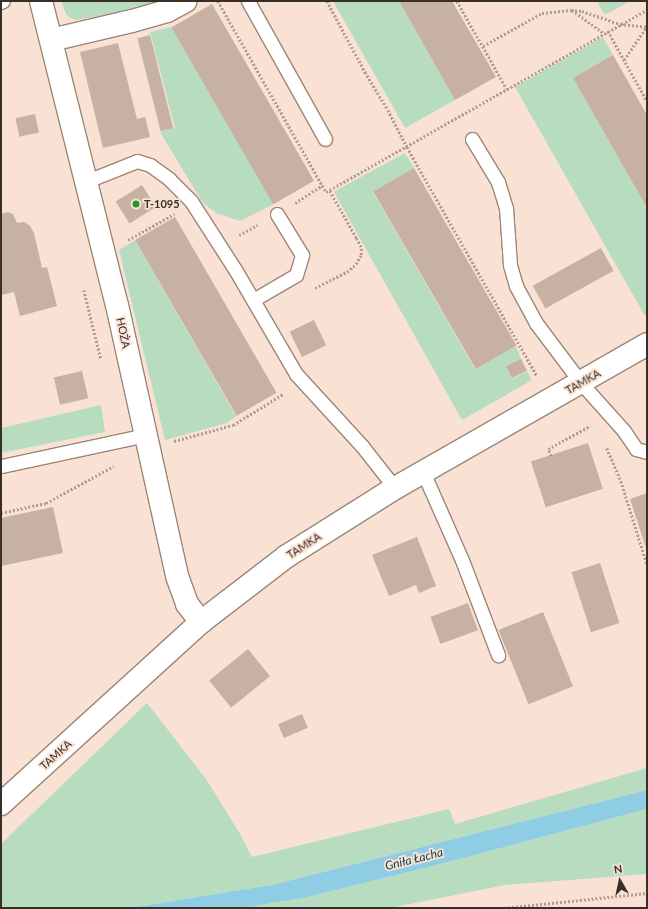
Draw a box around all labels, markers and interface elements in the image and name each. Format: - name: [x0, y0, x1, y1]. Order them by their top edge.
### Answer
- place label: T-1095: [144, 197, 180, 211]
- marker: T-1095: [131, 199, 141, 209]
- street label: HOŻA: [113, 316, 133, 350]
- street label: TAMKA: [563, 367, 603, 397]
- street label: TAMKA: [284, 530, 324, 562]
- street label: TAMKA: [37, 737, 75, 773]
- water label: Gniła Łacha: [383, 845, 445, 873]
- north arrow: [600, 861, 640, 901]
- text: N: [613, 862, 623, 876]

